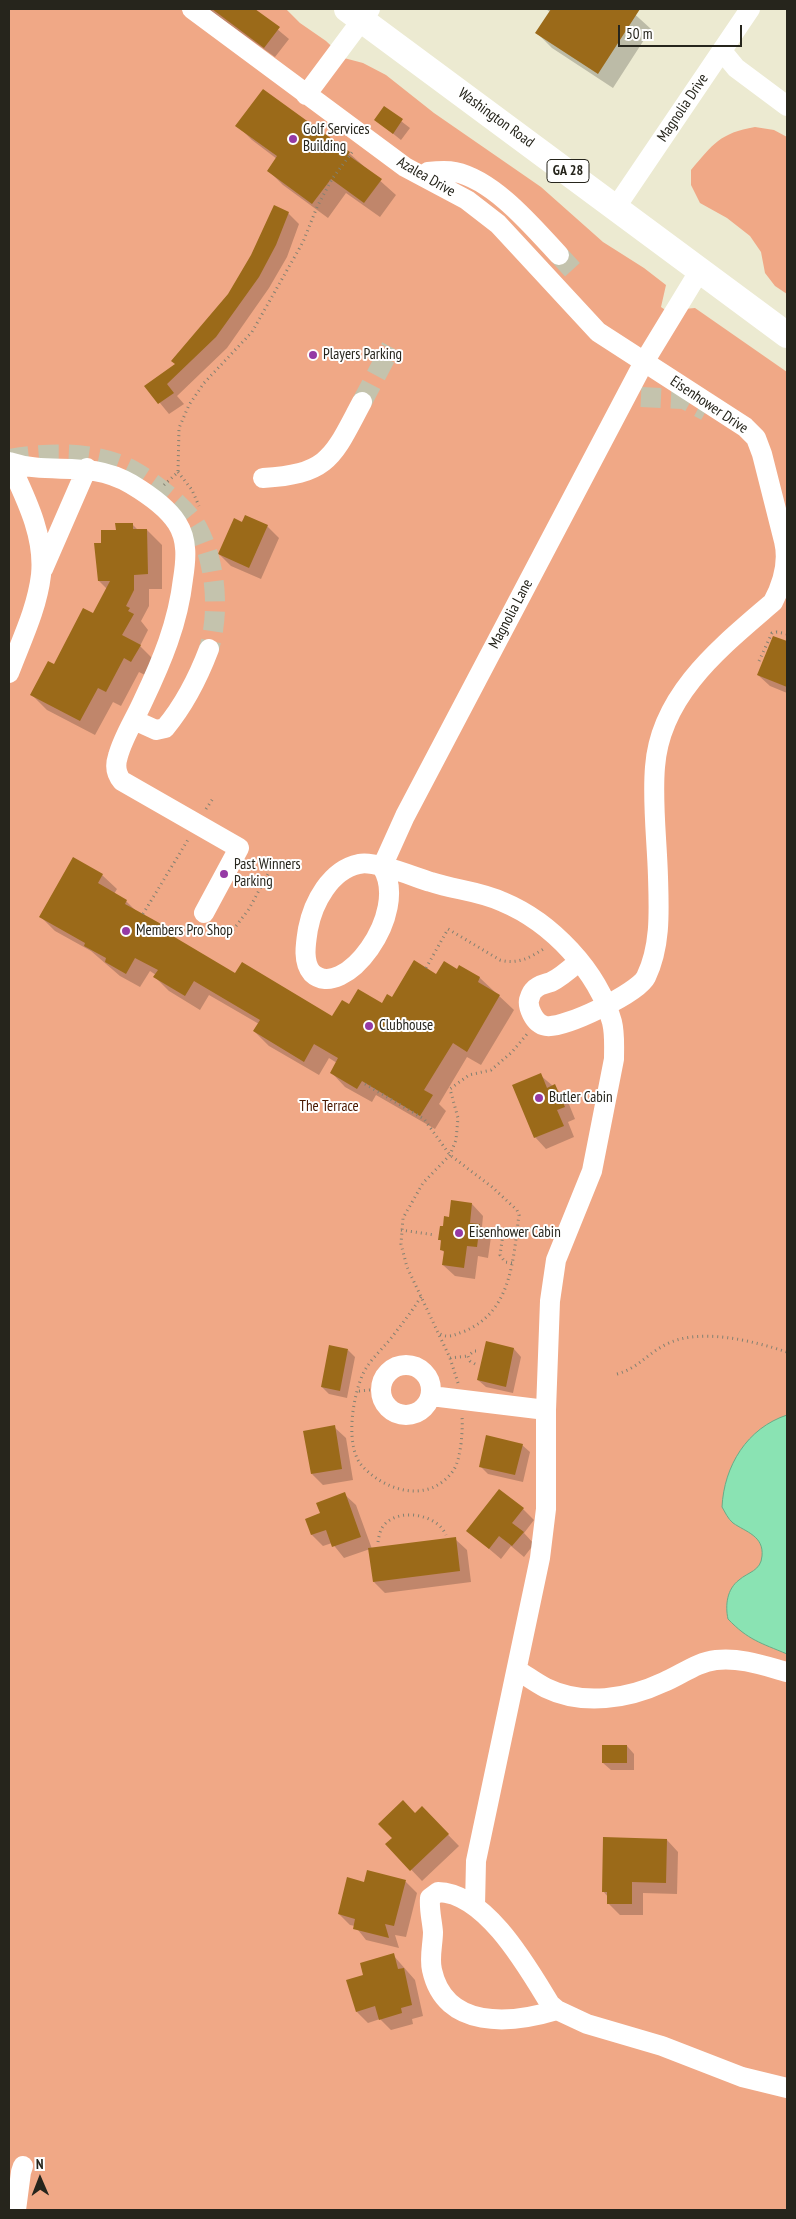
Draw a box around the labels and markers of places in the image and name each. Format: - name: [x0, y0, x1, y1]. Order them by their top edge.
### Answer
- place label: Golf Services Building: [303, 121, 370, 156]
- marker: Golf Services Building: [287, 133, 299, 145]
- place label: Players Parking: [323, 346, 402, 364]
- marker: Players Parking: [307, 349, 319, 361]
- place label: Past Winners Parking: [234, 856, 301, 891]
- marker: Past Winners Parking: [218, 868, 230, 880]
- place label: Members Pro Shop: [136, 922, 233, 940]
- marker: Members Pro Shop: [120, 925, 132, 937]
- place label: Clubhouse: [379, 1017, 433, 1035]
- marker: Clubhouse: [363, 1020, 375, 1032]
- place label: Butler Cabin: [549, 1089, 613, 1107]
- marker: Butler Cabin: [533, 1092, 545, 1104]
- place label: Eisenhower Cabin: [469, 1224, 561, 1242]
- marker: Eisenhower Cabin: [453, 1227, 465, 1239]

